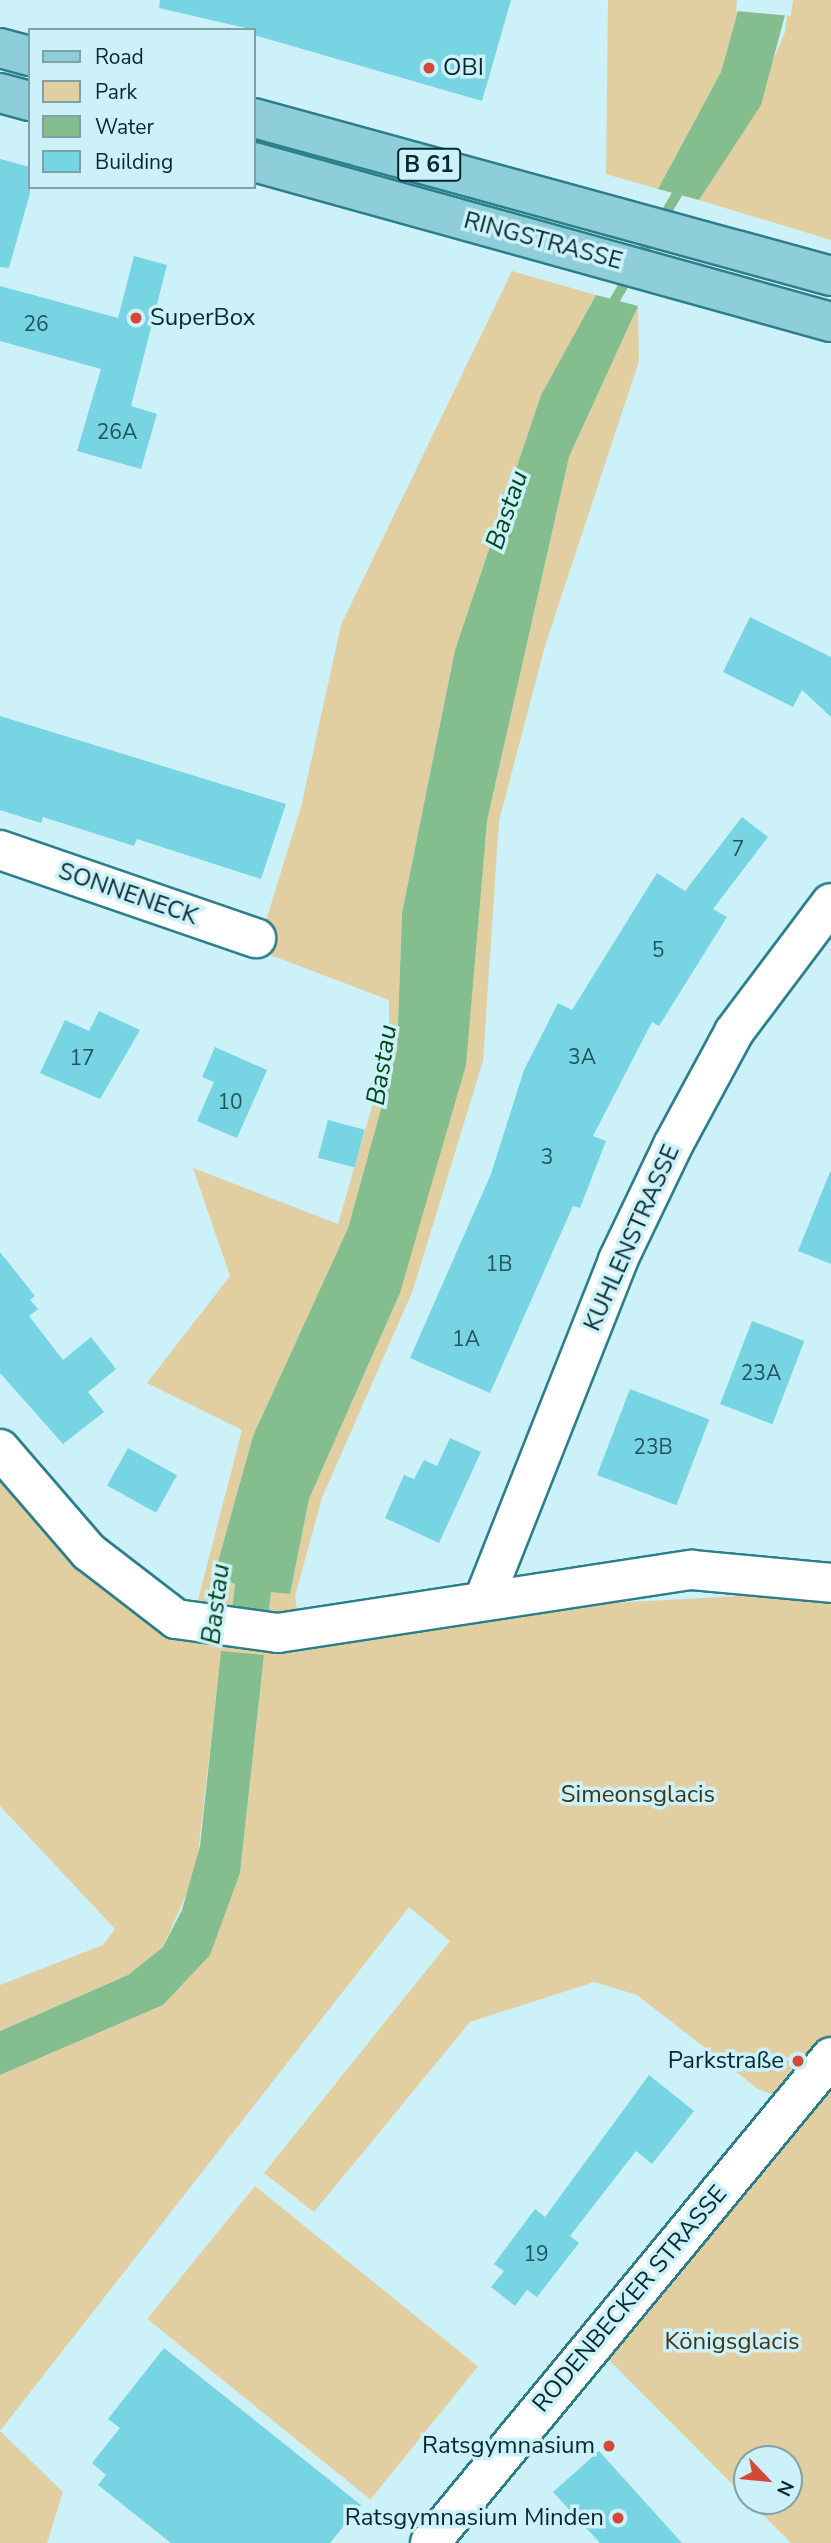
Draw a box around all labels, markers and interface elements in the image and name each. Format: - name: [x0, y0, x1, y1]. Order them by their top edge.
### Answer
- legend: [28, 28, 256, 189]
- text: Road: [95, 43, 144, 71]
- place label: OBI: [443, 54, 484, 82]
- marker: OBI: [421, 60, 437, 76]
- text: Park: [95, 78, 137, 106]
- text: Water: [95, 113, 154, 141]
- road number: B 61: [396, 146, 462, 184]
- text: Building: [95, 148, 173, 176]
- street label: RINGSTRASSE: [461, 206, 625, 276]
- place label: SuperBox: [150, 304, 255, 332]
- marker: SuperBox: [128, 310, 144, 326]
- house number: 26: [23, 311, 49, 337]
- house number: 26A: [97, 419, 137, 445]
- water label: Bastau: [479, 467, 535, 553]
- house number: 7: [732, 836, 744, 862]
- street label: SONNENECK: [55, 857, 201, 931]
- house number: 5: [652, 937, 664, 963]
- water label: Bastau: [360, 1022, 404, 1108]
- house number: 3A: [568, 1044, 596, 1070]
- house number: 17: [69, 1045, 95, 1071]
- house number: 10: [217, 1089, 243, 1115]
- street label: KUHLENSTRASSE: [578, 1140, 686, 1336]
- house number: 3: [541, 1144, 553, 1170]
- house number: 1B: [486, 1251, 512, 1277]
- house number: 1A: [452, 1326, 480, 1352]
- house number: 23A: [741, 1360, 781, 1386]
- house number: 23B: [633, 1434, 673, 1460]
- water label: Bastau: [196, 1562, 236, 1646]
- park label: Simeonsglacis: [561, 1781, 715, 1809]
- place label: Parkstraße: [668, 2047, 784, 2075]
- marker: Parkstraße: [790, 2053, 806, 2069]
- street label: RODENBECKER STRASSE: [527, 2180, 733, 2418]
- house number: 19: [523, 2241, 549, 2267]
- park label: Königsglacis: [665, 2328, 799, 2356]
- place label: Ratsgymnasium: [422, 2432, 595, 2460]
- marker: Ratsgymnasium: [601, 2438, 617, 2454]
- north arrow: [733, 2445, 803, 2515]
- text: N: [770, 2476, 800, 2500]
- place label: Ratsgymnasium Minden: [345, 2504, 604, 2532]
- marker: Ratsgymnasium Minden: [610, 2510, 626, 2526]

